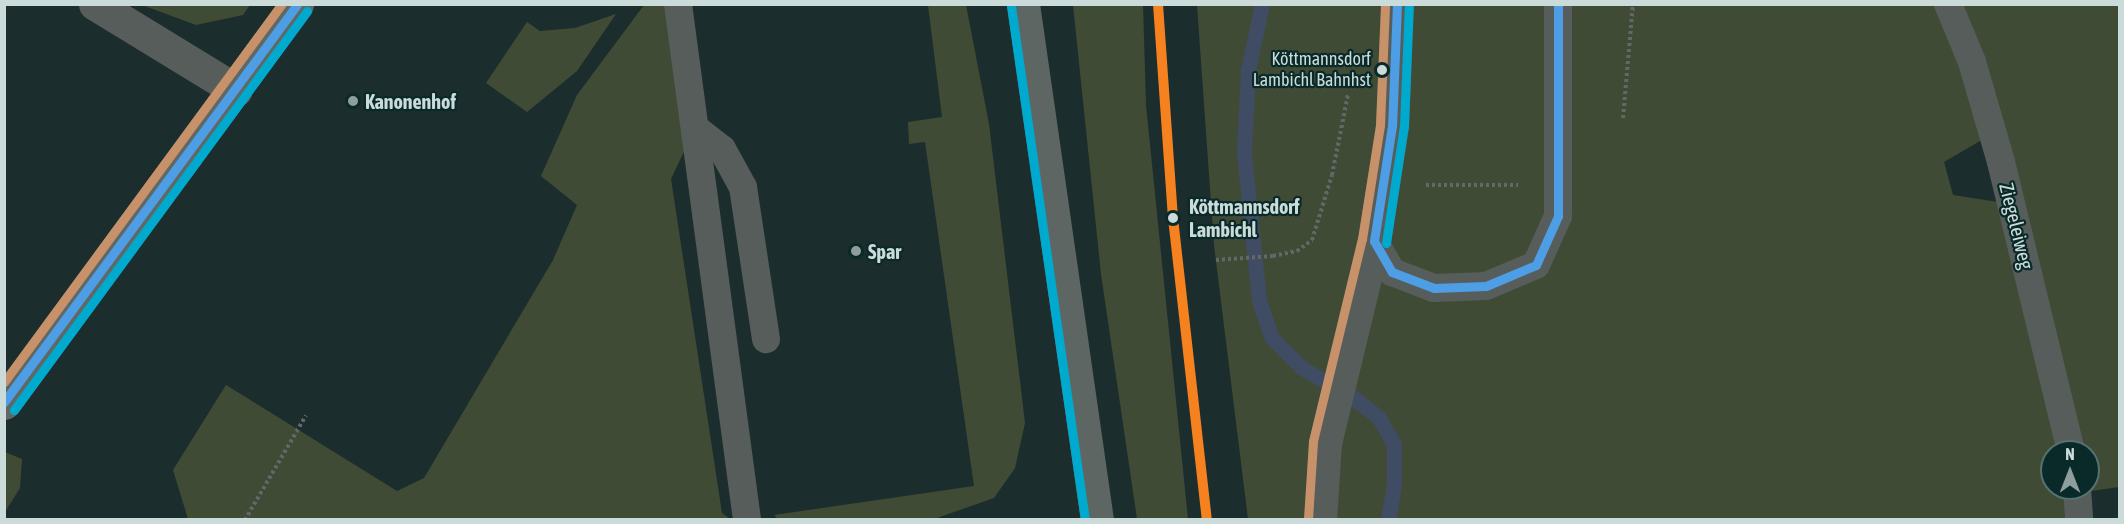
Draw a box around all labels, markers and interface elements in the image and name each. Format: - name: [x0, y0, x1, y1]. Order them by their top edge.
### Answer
- place label: Köttmannsdorf Lambichl Bahnhst: [1253, 49, 1371, 92]
- marker: Köttmannsdorf Lambichl Bahnhst: [1376, 64, 1388, 76]
- place label: Kanonenhof: [365, 89, 456, 113]
- marker: Kanonenhof: [346, 94, 360, 108]
- street label: Ziegeleiweg: [1995, 180, 2039, 272]
- place label: Köttmannsdorf Lambichl: [1189, 195, 1300, 242]
- marker: Köttmannsdorf Lambichl: [1162, 207, 1184, 229]
- place label: Spar: [868, 239, 901, 263]
- marker: Spar: [849, 244, 863, 258]
- north arrow: [2040, 440, 2100, 500]
- text: N: [2065, 445, 2075, 463]

